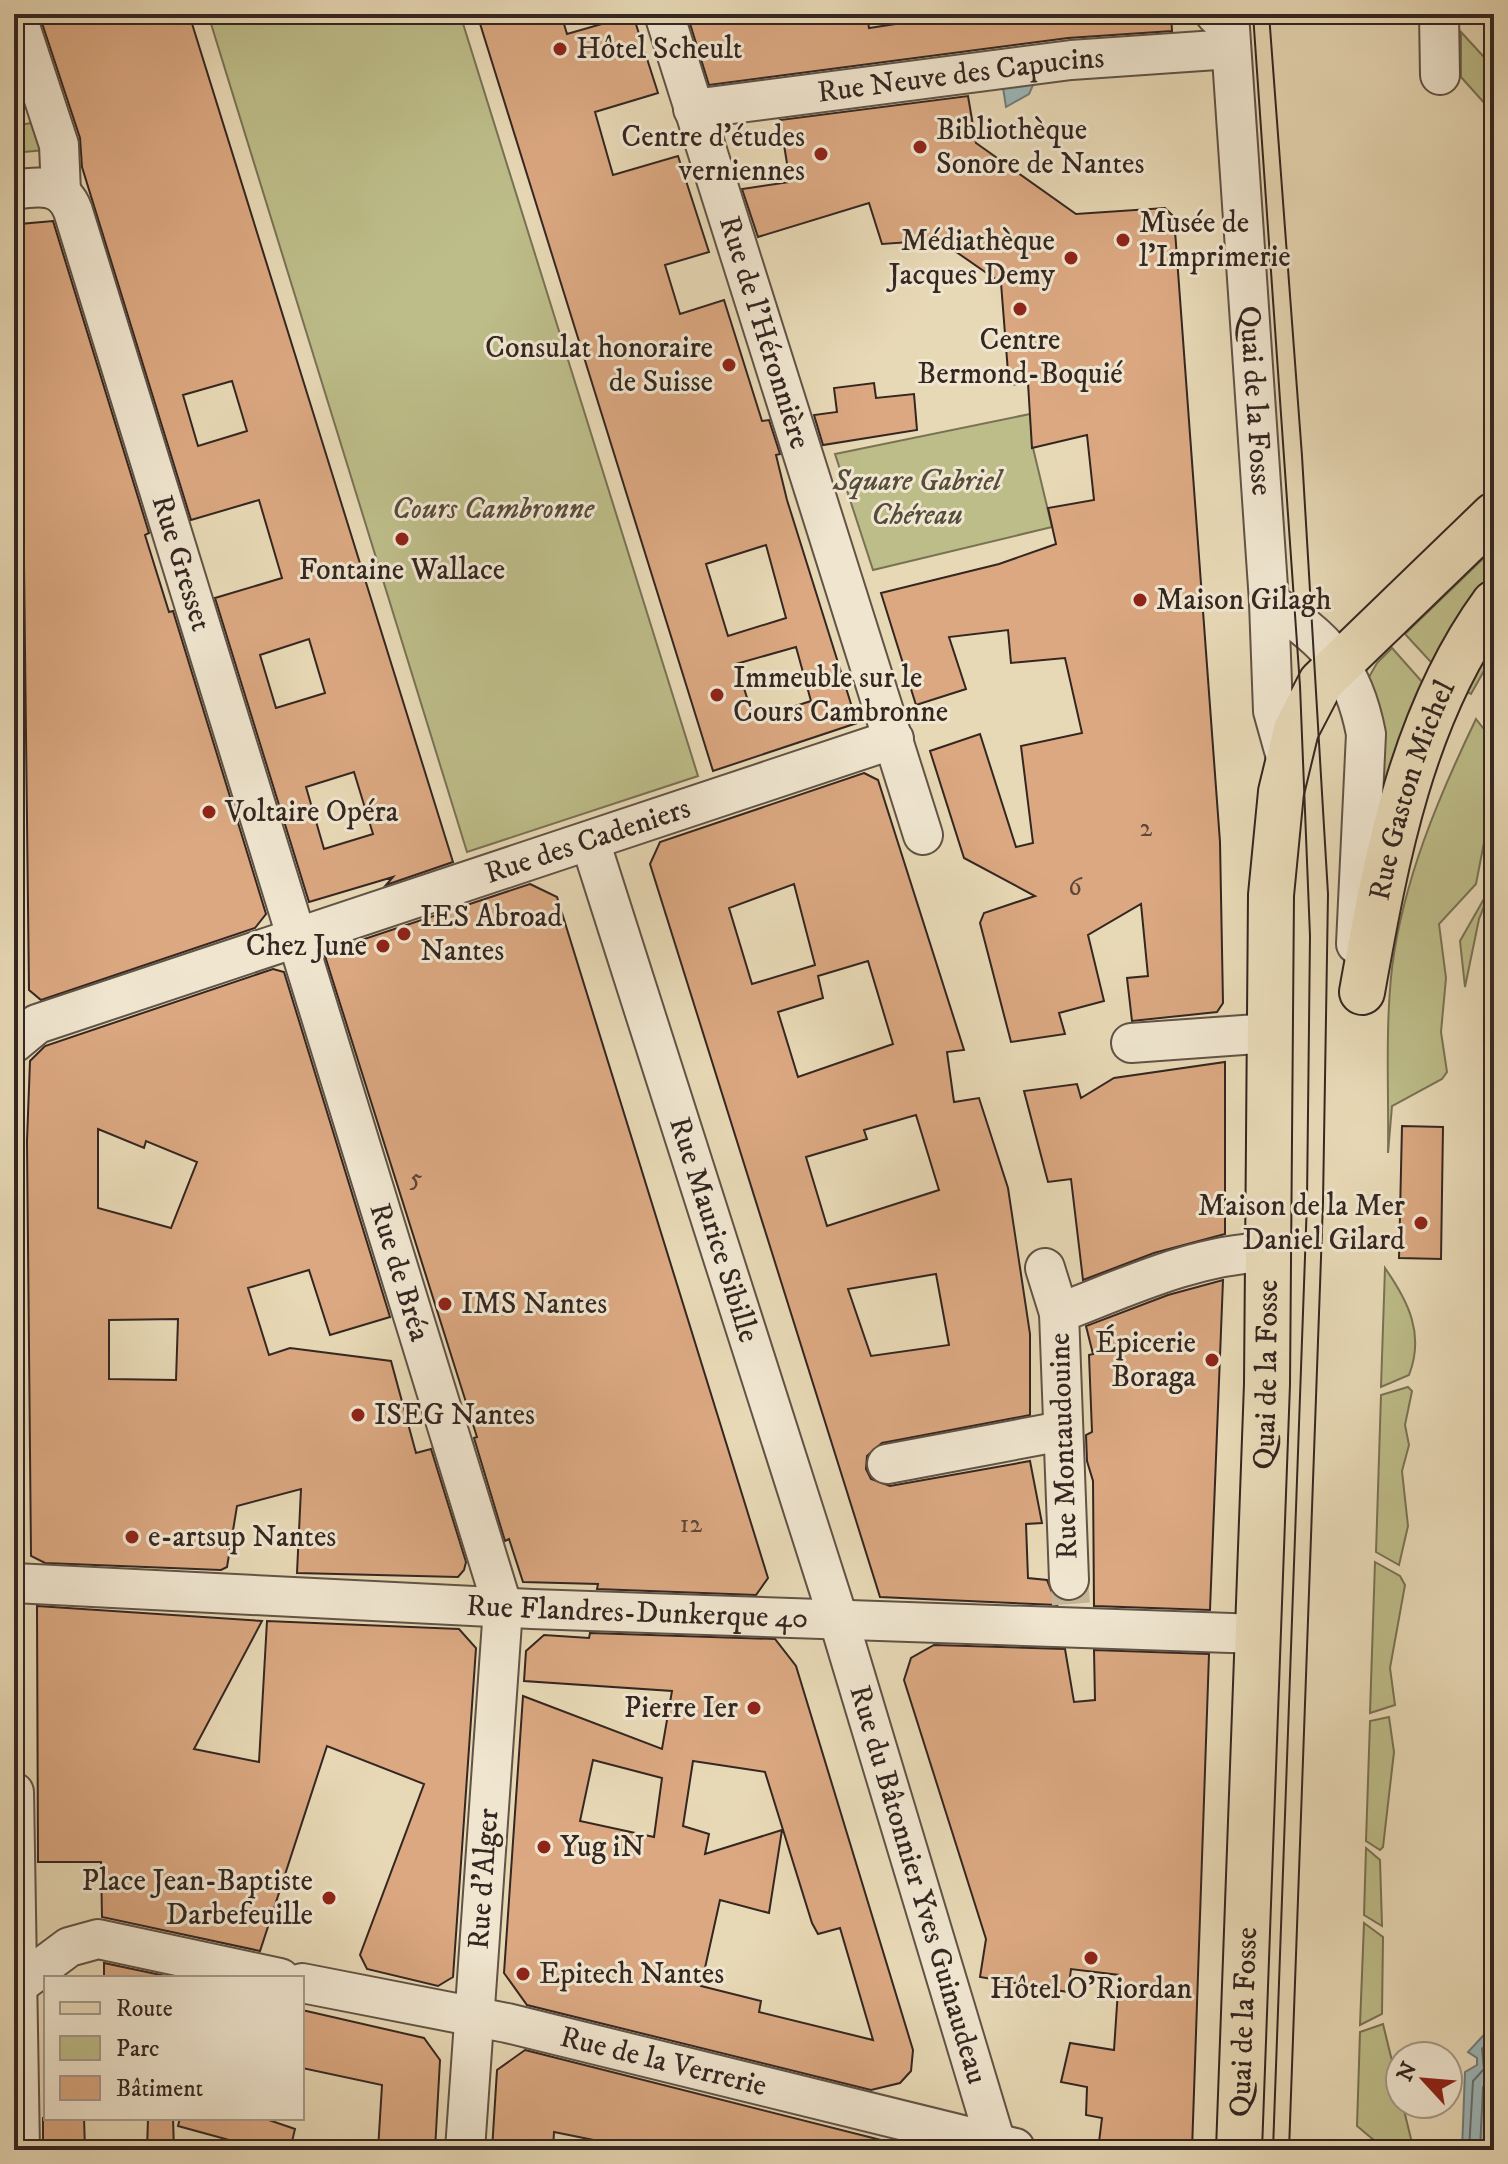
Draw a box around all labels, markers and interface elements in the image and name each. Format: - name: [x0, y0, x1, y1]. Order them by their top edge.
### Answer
- place label: Hôtel Scheult: [576, 31, 742, 68]
- street label: Rue Neuve des Capucins: [815, 39, 1105, 111]
- marker: Hôtel Scheult: [551, 40, 569, 58]
- place label: Bibliothèque Sonore de Nantes: [936, 112, 1144, 183]
- place label: Centre d'études verniennes: [621, 119, 805, 190]
- marker: Bibliothèque Sonore de Nantes: [911, 138, 929, 156]
- marker: Centre d'études verniennes: [812, 145, 830, 163]
- place label: Musée de l'Imprimerie: [1139, 205, 1291, 276]
- street label: Rue de l'Héronnière: [710, 212, 819, 453]
- place label: Médiathèque Jacques Demy: [885, 223, 1056, 294]
- marker: Musée de l'Imprimerie: [1114, 231, 1132, 249]
- marker: Médiathèque Jacques Demy: [1062, 249, 1080, 267]
- marker: Centre Bermond-Boquié: [1011, 300, 1029, 318]
- street label: Quai de la Fosse: [1230, 304, 1280, 497]
- place label: Centre Bermond-Boquié: [917, 322, 1123, 393]
- place label: Consulat honoraire de Suisse: [485, 330, 713, 401]
- marker: Consulat honoraire de Suisse: [720, 356, 738, 374]
- park label: Square Gabriel Chéreau: [832, 463, 1004, 534]
- street label: Rue Gresset: [143, 491, 220, 635]
- park label: Cours Cambronne: [392, 491, 595, 528]
- marker: Fontaine Wallace: [393, 530, 411, 548]
- place label: Fontaine Wallace: [299, 552, 505, 589]
- place label: Maison Gilagh: [1156, 582, 1332, 619]
- marker: Maison Gilagh: [1131, 591, 1149, 609]
- place label: Immeuble sur le Cours Cambronne: [733, 660, 948, 731]
- street label: Rue Gaston Michel: [1361, 674, 1464, 904]
- marker: Immeuble sur le Cours Cambronne: [708, 686, 726, 704]
- street label: Rue des Cadeniers: [480, 790, 695, 892]
- place label: Voltaire Opéra: [224, 794, 399, 831]
- marker: Voltaire Opéra: [200, 803, 218, 821]
- house number: 2: [1140, 812, 1153, 845]
- house number: 6: [1068, 871, 1083, 904]
- place label: IES Abroad Nantes: [420, 899, 562, 970]
- marker: IES Abroad Nantes: [395, 925, 413, 943]
- place label: Chez June: [246, 928, 367, 965]
- marker: Chez June: [374, 937, 392, 955]
- street label: Rue Maurice Sibille: [661, 1112, 767, 1347]
- house number: 5: [410, 1162, 423, 1195]
- place label: Maison de la Mer Daniel Gilard: [1198, 1188, 1405, 1259]
- street label: Rue de Bréa: [361, 1199, 438, 1346]
- marker: Maison de la Mer Daniel Gilard: [1412, 1214, 1430, 1232]
- street label: Quai de la Fosse: [1245, 1279, 1286, 1470]
- place label: IMS Nantes: [461, 1286, 607, 1323]
- marker: IMS Nantes: [436, 1295, 454, 1313]
- place label: Épicerie Boraga: [1095, 1324, 1196, 1396]
- street label: Rue Montaudouine: [1042, 1332, 1086, 1560]
- marker: Épicerie Boraga: [1203, 1351, 1221, 1369]
- place label: ISEG Nantes: [374, 1397, 535, 1434]
- marker: ISEG Nantes: [349, 1406, 367, 1424]
- house number: 12: [680, 1508, 702, 1541]
- place label: e-artsup Nantes: [148, 1519, 336, 1556]
- marker: e-artsup Nantes: [123, 1528, 141, 1546]
- street label: Rue Flandres-Dunkerque 40: [465, 1587, 809, 1637]
- street label: Rue du Bâtonnier Yves Guinaudeau: [841, 1681, 996, 2088]
- place label: Pierre Ier: [624, 1690, 738, 1727]
- marker: Pierre Ier: [745, 1699, 763, 1717]
- street label: Rue d'Alger: [461, 1807, 507, 1951]
- place label: Yug iN: [560, 1829, 645, 1866]
- marker: Yug iN: [535, 1838, 553, 1856]
- place label: Place Jean-Baptiste Darbefeuille: [82, 1863, 313, 1934]
- marker: Place Jean-Baptiste Darbefeuille: [320, 1889, 338, 1907]
- street label: Quai de la Fosse: [1222, 1926, 1266, 2118]
- marker: Hôtel O'Riordan: [1082, 1949, 1100, 1967]
- place label: Epitech Nantes: [539, 1956, 724, 1993]
- marker: Epitech Nantes: [514, 1965, 532, 1983]
- place label: Hôtel O'Riordan: [990, 1971, 1192, 2008]
- legend: [44, 1976, 304, 2120]
- text: Route: [116, 1994, 173, 2024]
- street label: Rue de la Verrerie: [556, 2018, 770, 2105]
- text: Parc: [116, 2034, 159, 2064]
- north arrow: [1384, 2040, 1464, 2120]
- text: N: [1391, 2058, 1423, 2086]
- text: Bâtiment: [116, 2074, 204, 2104]

